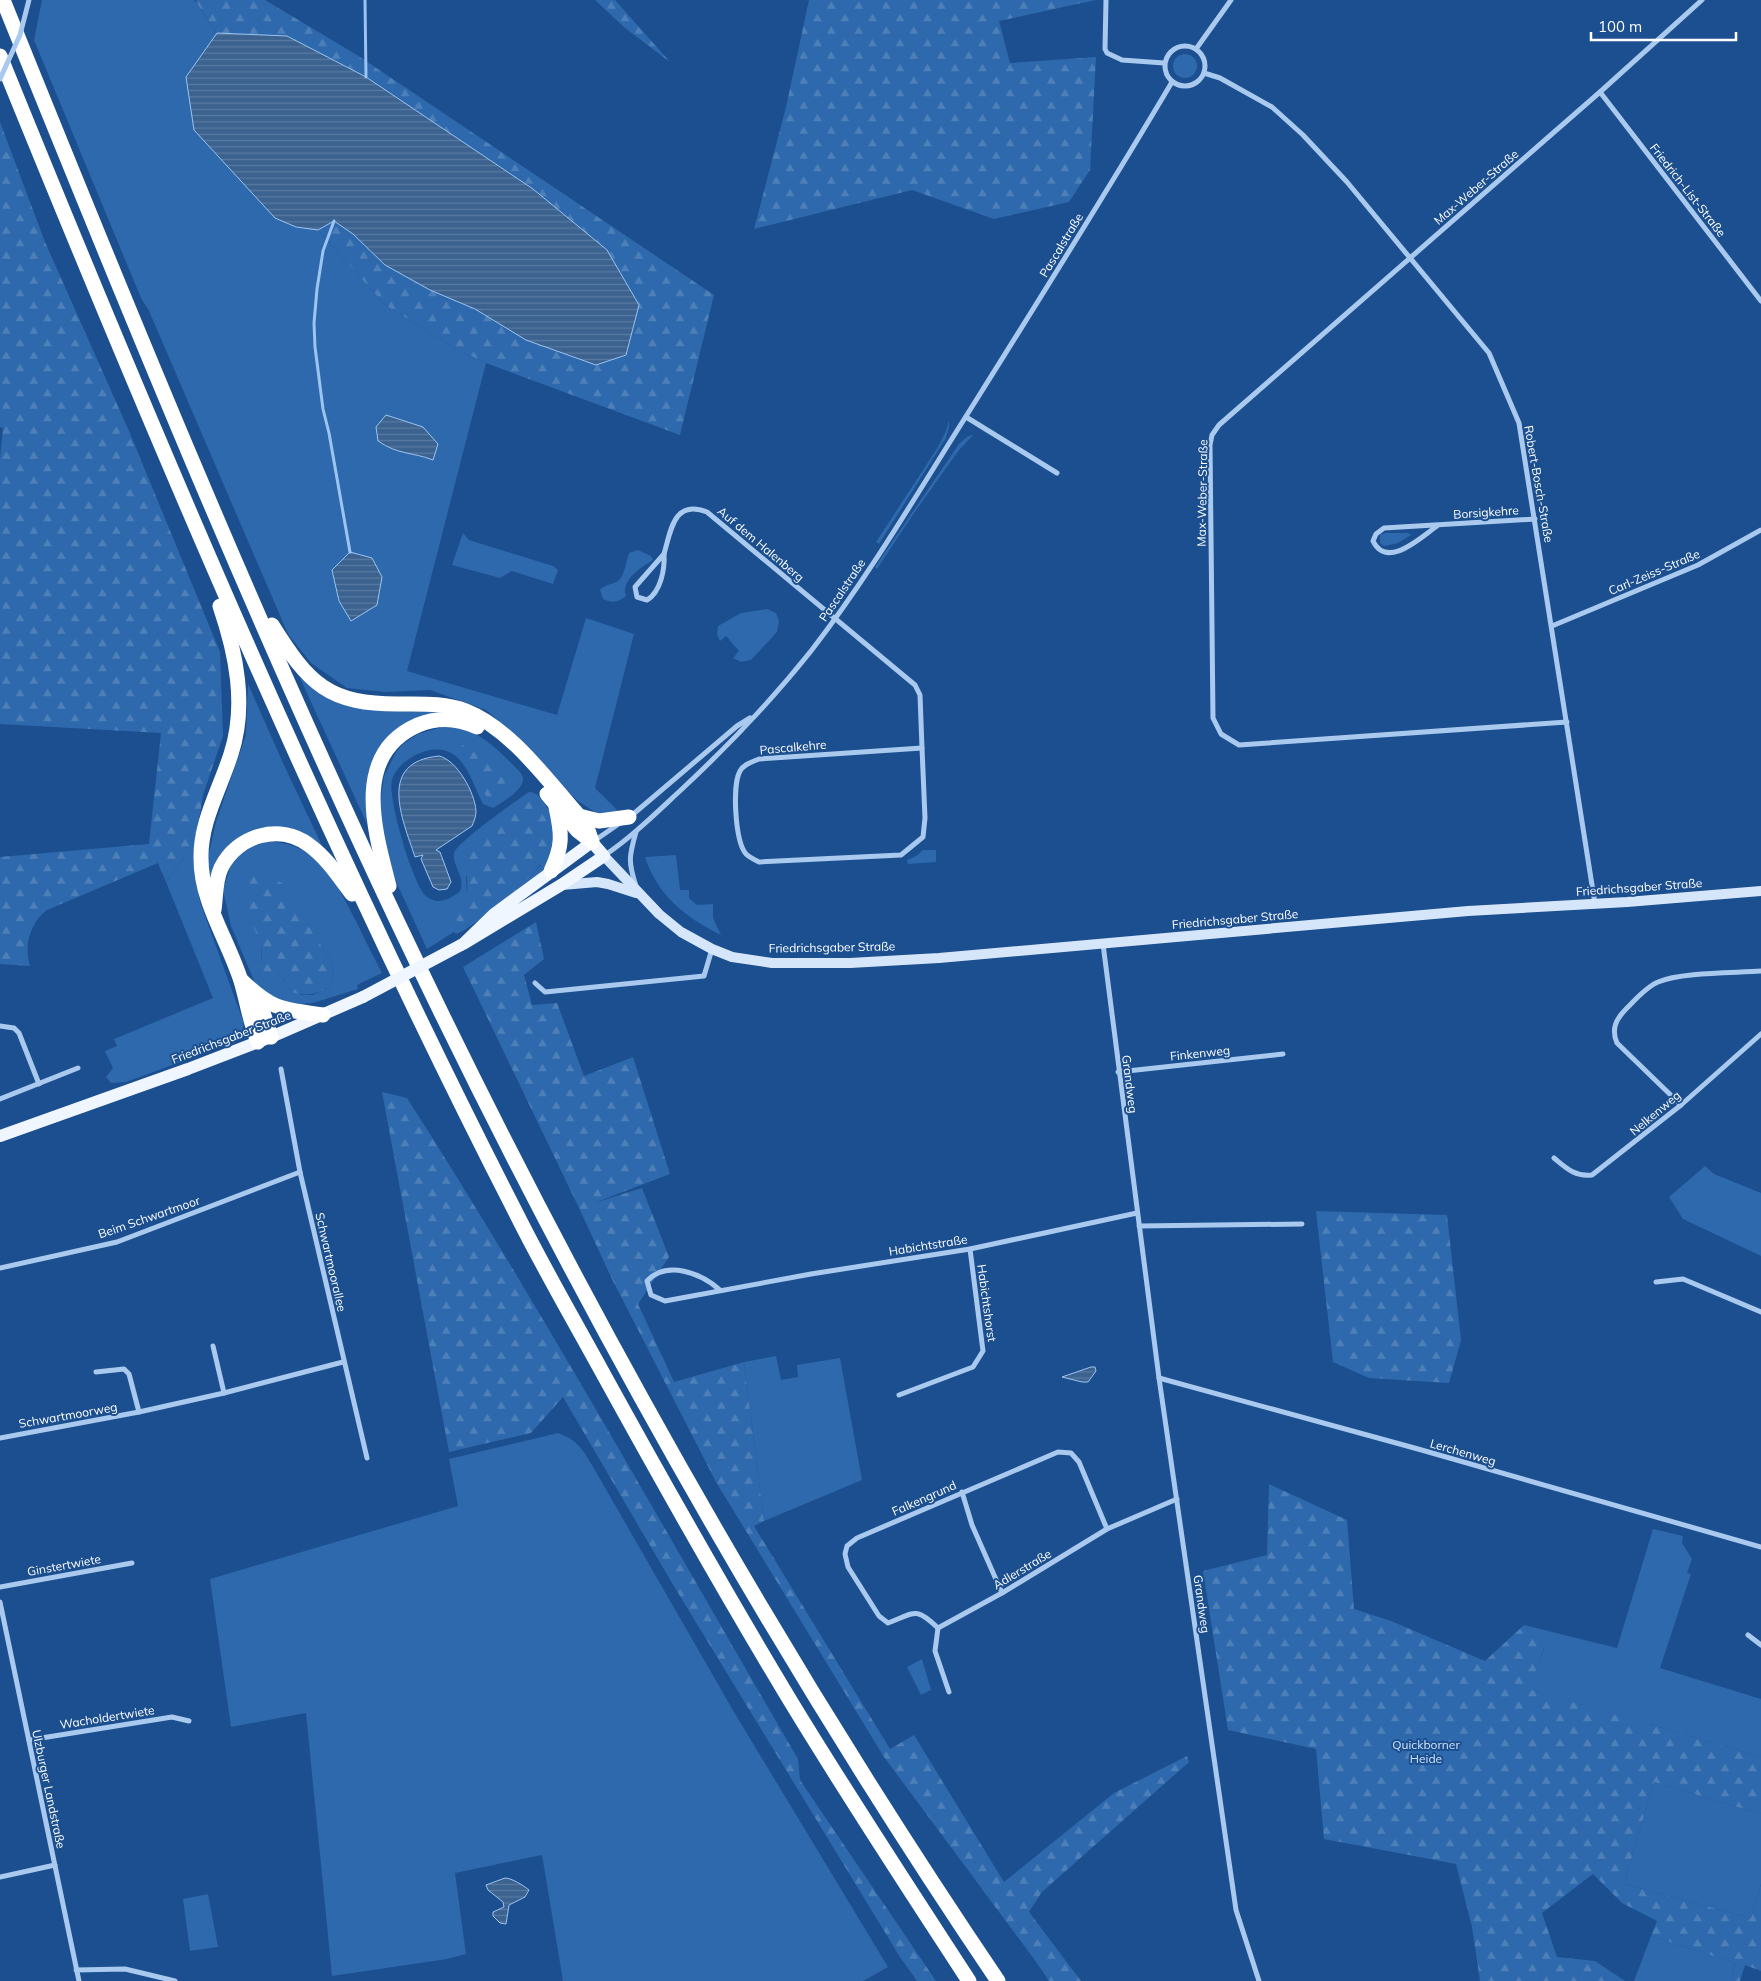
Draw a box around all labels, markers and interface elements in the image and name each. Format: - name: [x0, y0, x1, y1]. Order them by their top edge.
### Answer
- scale bar: [1591, 10, 1736, 42]
- text: 100 m: [1598, 17, 1642, 36]
- street label: Friedrich-List-Straße: [1647, 140, 1729, 240]
- street label: Max-Weber-Straße: [1431, 146, 1521, 228]
- street label: Pascalstraße: [1036, 210, 1086, 280]
- street label: Robert-Bosch-Straße: [1521, 424, 1557, 544]
- street label: Max-Weber-Straße: [1194, 439, 1210, 547]
- street label: Borsigkehre: [1453, 502, 1519, 522]
- street label: Auf dem Halenberg: [715, 503, 807, 585]
- street label: Carl-Zeiss-Straße: [1606, 546, 1702, 598]
- street label: Pascalstraße: [816, 556, 868, 624]
- street label: Pascalkehre: [759, 737, 827, 757]
- street label: Friedrichsgaber Straße: [1575, 875, 1703, 899]
- street label: Friedrichsgaber Straße: [1171, 906, 1299, 932]
- street label: Friedrichsgaber Straße: [769, 938, 895, 956]
- street label: Friedrichsgaber Straße: [169, 1007, 293, 1067]
- street label: Finkenweg: [1169, 1042, 1231, 1064]
- street label: Grandweg: [1119, 1054, 1141, 1114]
- street label: Nelkenweg: [1626, 1087, 1684, 1139]
- street label: Beim Schwartmoor: [96, 1192, 202, 1241]
- street label: Schwartmoorallee: [312, 1211, 350, 1313]
- street label: Habichtstraße: [888, 1231, 968, 1259]
- street label: Habichtshorst: [974, 1263, 1000, 1343]
- street label: Schwartmoorweg: [18, 1399, 118, 1431]
- street label: Lerchenweg: [1428, 1435, 1498, 1469]
- street label: Falkengrund: [889, 1477, 959, 1519]
- street label: Adlerstraße: [990, 1546, 1054, 1592]
- street label: Ginstertwiete: [26, 1551, 102, 1579]
- street label: Grandweg: [1190, 1574, 1214, 1634]
- street label: Wacholdertwiete: [59, 1702, 155, 1732]
- street label: Ulzburger Landstraße: [29, 1728, 69, 1850]
- park label: Quickborner Heide: [1392, 1737, 1460, 1766]

